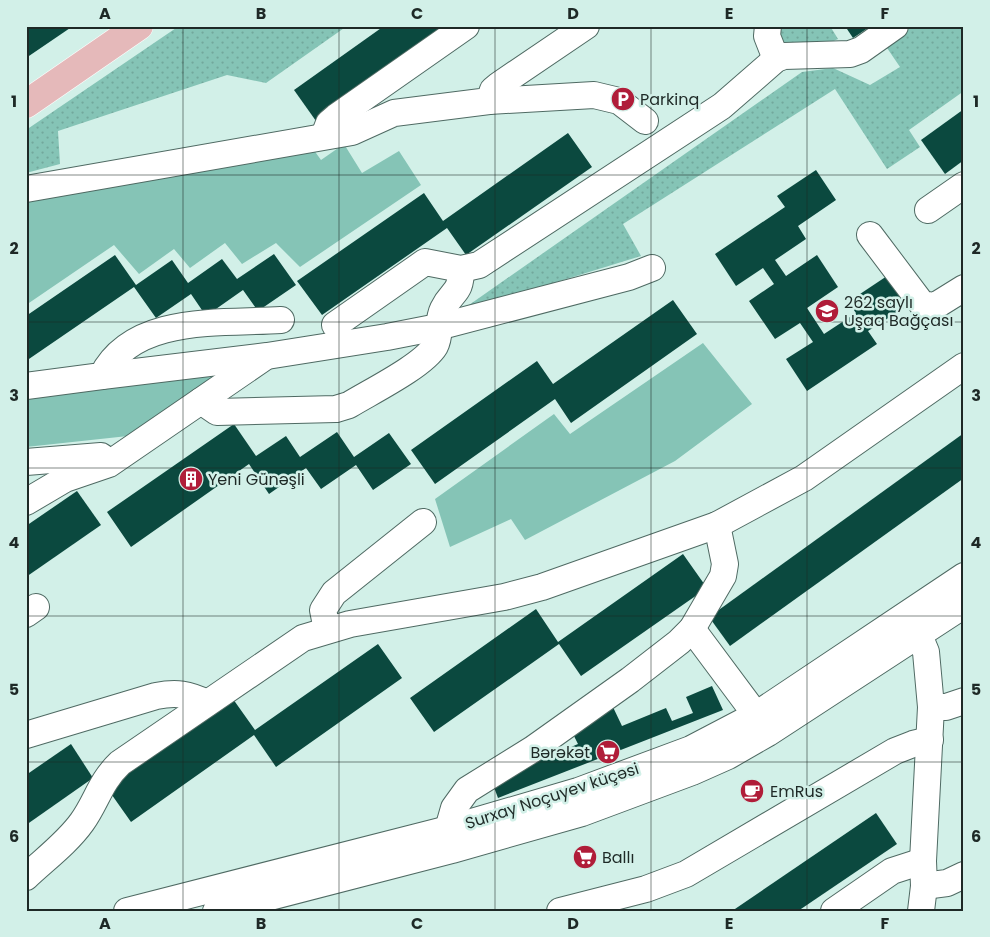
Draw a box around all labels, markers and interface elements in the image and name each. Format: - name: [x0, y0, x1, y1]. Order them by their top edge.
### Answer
- text: A: [99, 2, 111, 25]
- text: B: [256, 2, 266, 25]
- text: C: [411, 2, 423, 25]
- text: D: [567, 2, 579, 25]
- text: E: [725, 2, 733, 25]
- text: F: [881, 2, 890, 25]
- parking icon: Parkinq: [610, 86, 636, 112]
- place label: Parkinq: [640, 88, 699, 111]
- text: 1: [11, 90, 17, 113]
- text: 1: [973, 90, 979, 113]
- text: 2: [9, 237, 19, 260]
- text: 2: [971, 237, 981, 260]
- place label: 262 saylı Uşaq Bağçası: [844, 291, 953, 332]
- school or university icon: 262 saylı Uşaq Bağçası: [814, 298, 840, 324]
- text: 3: [9, 384, 19, 407]
- text: 3: [971, 384, 981, 407]
- building icon: Yeni Günəşli: [178, 466, 204, 492]
- place label: Yeni Günəşli: [208, 468, 305, 491]
- text: 4: [9, 531, 20, 554]
- text: 4: [971, 531, 982, 554]
- text: 5: [9, 678, 19, 701]
- text: 5: [971, 678, 981, 701]
- supermarket icon: Bərəkət: [595, 739, 621, 765]
- place label: Bərəkət: [530, 741, 590, 764]
- street label: Surxay Noçuyev küçəsi: [462, 757, 642, 835]
- cafe icon: EmRus: [739, 778, 765, 804]
- place label: EmRus: [770, 780, 823, 803]
- text: 6: [9, 825, 19, 848]
- text: 6: [971, 825, 981, 848]
- supermarket icon: Ballı: [572, 844, 598, 870]
- place label: Ballı: [602, 846, 634, 869]
- text: A: [99, 912, 111, 935]
- text: B: [256, 912, 266, 935]
- text: C: [411, 912, 423, 935]
- text: D: [567, 912, 579, 935]
- text: E: [725, 912, 733, 935]
- text: F: [881, 912, 890, 935]

